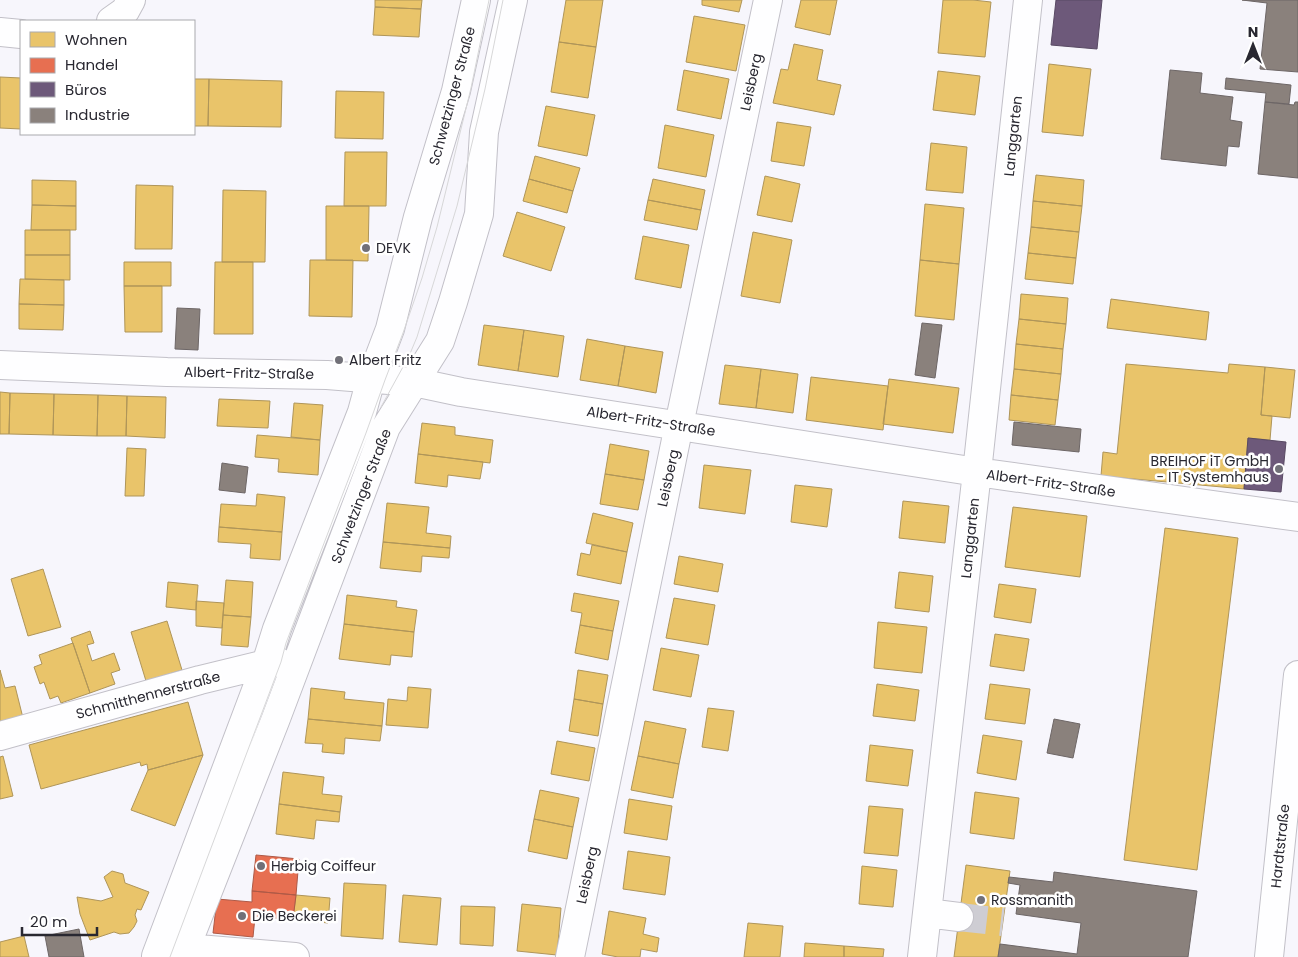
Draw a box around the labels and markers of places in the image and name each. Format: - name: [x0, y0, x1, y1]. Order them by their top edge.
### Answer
- place label: DEVK: [376, 238, 412, 258]
- marker: DEVK: [360, 242, 372, 254]
- place label: Albert Fritz: [349, 350, 421, 370]
- marker: Albert Fritz: [333, 354, 345, 366]
- place label: BREIHOF iT GmbH - IT Systemhaus: [1151, 451, 1269, 487]
- marker: BREIHOF iT GmbH - IT Systemhaus: [1273, 463, 1285, 475]
- place label: Herbig Coiffeur: [271, 856, 376, 876]
- marker: Herbig Coiffeur: [255, 860, 267, 872]
- place label: Rossmanith: [991, 890, 1073, 910]
- marker: Rossmanith: [975, 894, 987, 906]
- place label: Die Beckerei: [252, 906, 337, 926]
- marker: Die Beckerei: [236, 910, 248, 922]

